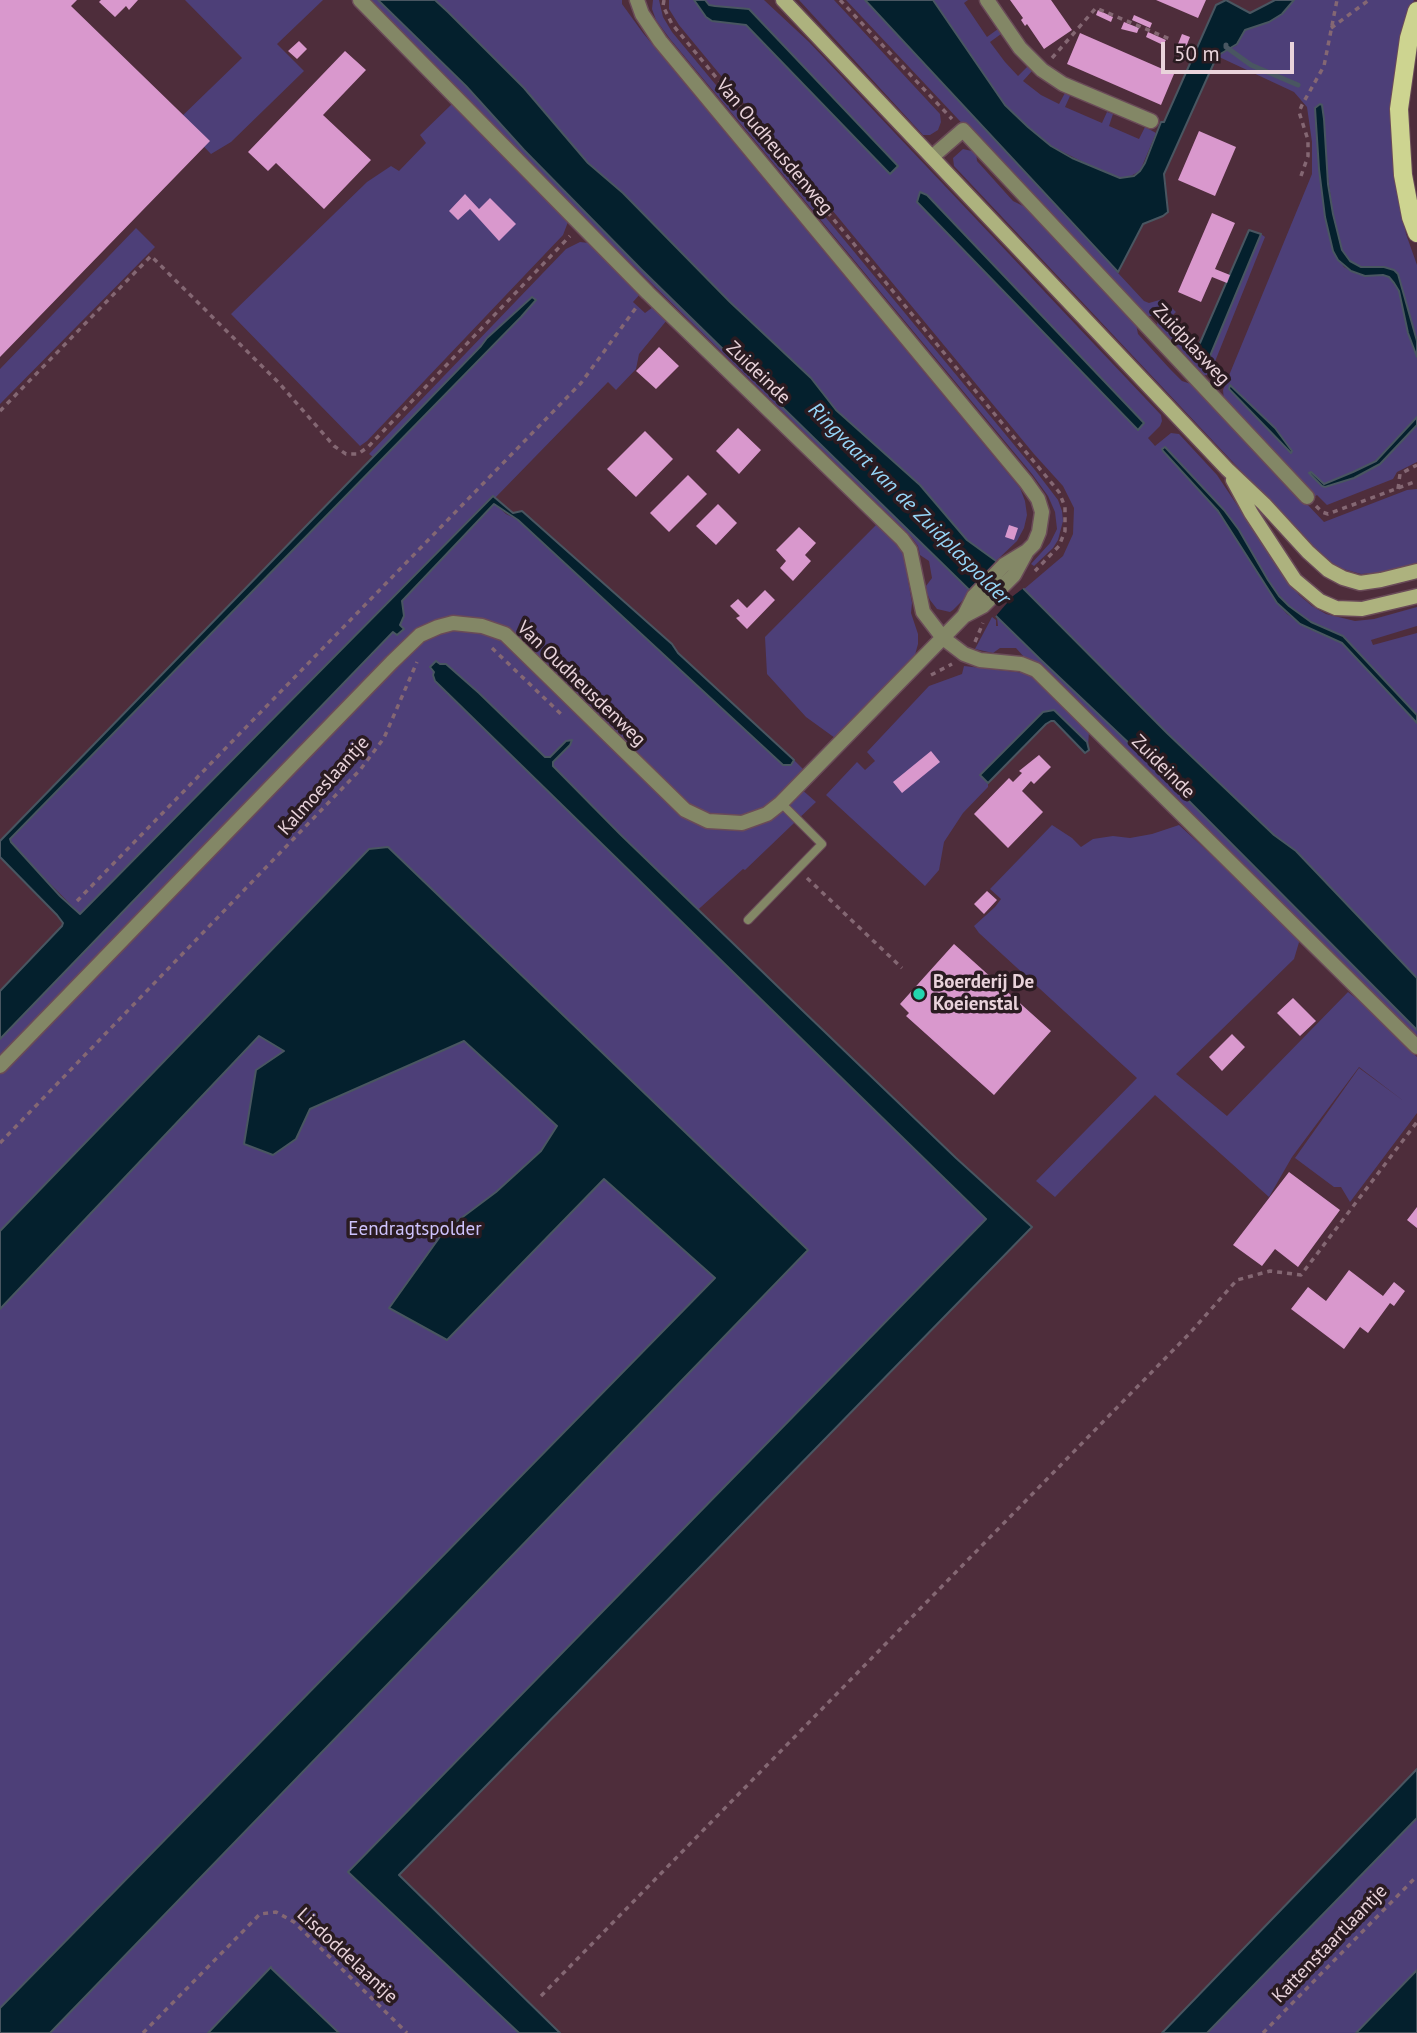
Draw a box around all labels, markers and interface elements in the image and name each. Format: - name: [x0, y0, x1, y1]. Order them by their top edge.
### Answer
- scale bar: [1165, 28, 1298, 72]
- text: 50 m: [1174, 40, 1220, 67]
- street label: Van Oudheusdenweg: [711, 75, 837, 219]
- street label: Zuidplasweg: [1148, 300, 1234, 390]
- street label: Zuideinde: [721, 337, 795, 409]
- water label: Ringvaart van de Zuidplaspolder: [803, 398, 1015, 610]
- street label: Van Oudheusdenweg: [512, 617, 650, 751]
- street label: Zuideinde: [1126, 730, 1200, 804]
- street label: Kalmoeslaantje: [274, 732, 374, 840]
- place label: Boerderij De Koeienstal: [933, 972, 1034, 1016]
- marker: Boerderij De Koeienstal: [911, 986, 927, 1002]
- park label: Eendragtspolder: [348, 1219, 482, 1241]
- street label: Kattenstaartlaantje: [1268, 1880, 1392, 2008]
- street label: Lisdoddelaantje: [292, 1904, 402, 2008]

